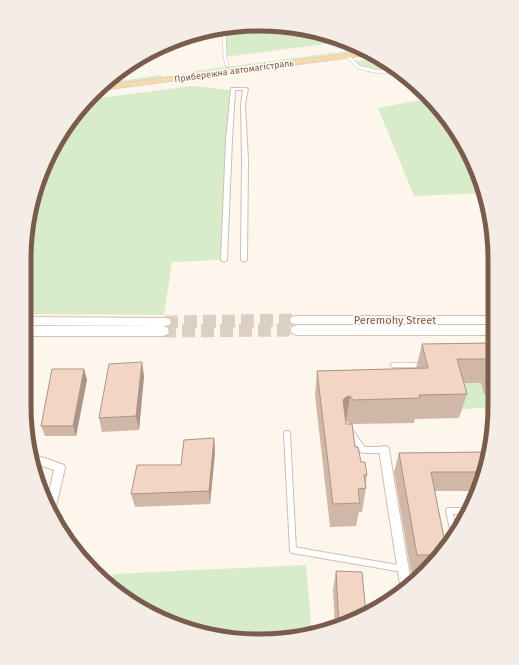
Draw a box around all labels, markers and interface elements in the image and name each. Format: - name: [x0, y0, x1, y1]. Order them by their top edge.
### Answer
- street label: Прибережна автомагістраль: [174, 58, 295, 84]
- street label: Peremohy Street: [354, 314, 436, 327]

